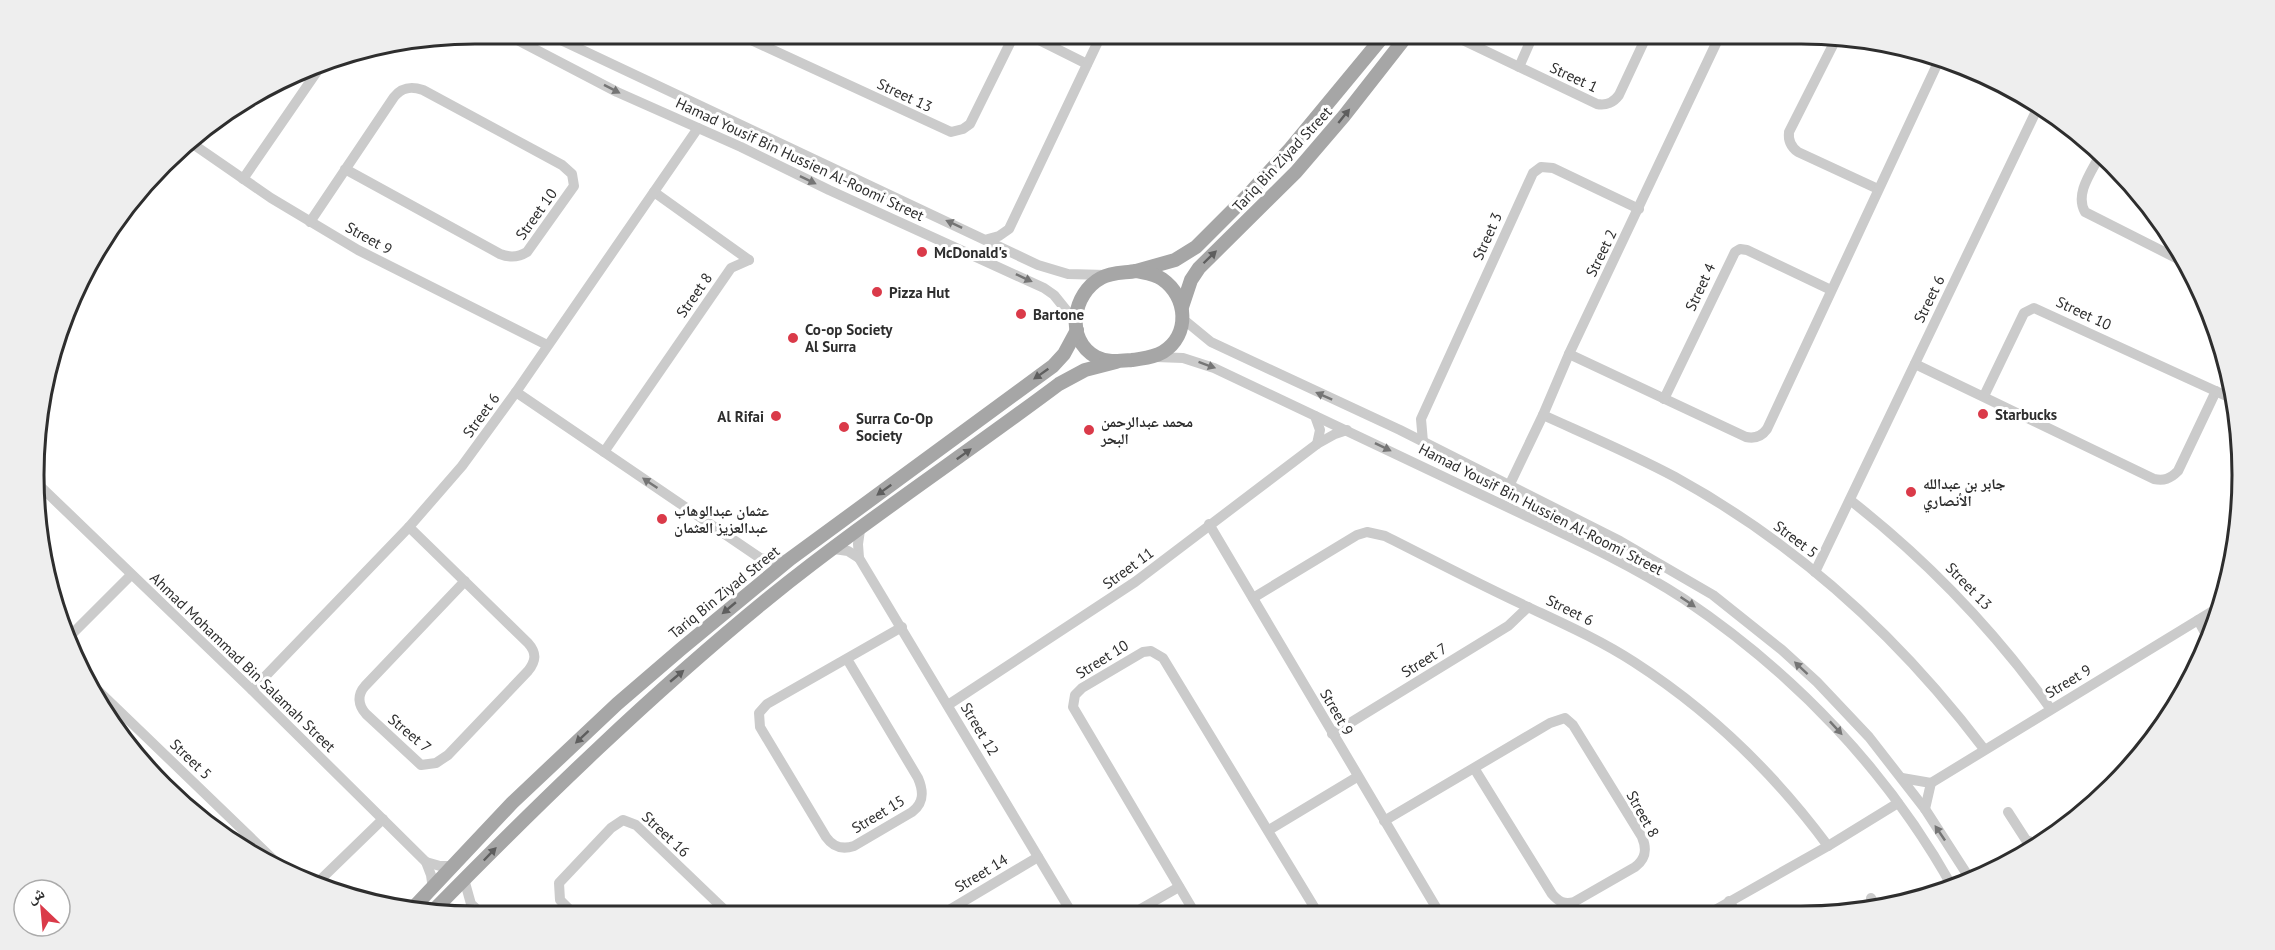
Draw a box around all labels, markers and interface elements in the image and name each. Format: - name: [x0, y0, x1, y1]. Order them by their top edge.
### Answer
- street label: Street 1: [1547, 58, 1601, 96]
- street label: Street 13: [874, 74, 936, 116]
- one-way arrow: [604, 84, 621, 94]
- street label: Hamad Yousif Bin Hussien Al-Roomi Street: [673, 93, 927, 225]
- street label: Tariq Bin Ziyad Street: [1228, 102, 1336, 216]
- one-way arrow: [1338, 108, 1351, 124]
- one-way arrow: [800, 175, 817, 184]
- street label: Street 10: [511, 185, 561, 243]
- street label: Street 3: [1468, 209, 1506, 263]
- street label: Street 9: [342, 217, 396, 259]
- one-way arrow: [945, 219, 962, 228]
- street label: Street 2: [1581, 226, 1621, 280]
- place label: McDonald's: [934, 243, 1007, 262]
- marker: McDonald's: [915, 245, 929, 259]
- one-way arrow: [1203, 250, 1218, 264]
- street label: Street 4: [1681, 260, 1719, 314]
- street label: Street 8: [672, 269, 716, 321]
- street label: Street 6: [1909, 272, 1949, 326]
- one-way arrow: [1015, 274, 1032, 283]
- place label: Pizza Hut: [889, 283, 950, 302]
- marker: Pizza Hut: [870, 285, 884, 299]
- street label: Street 10: [2053, 292, 2115, 334]
- place label: Bartone: [1033, 305, 1084, 324]
- marker: Bartone: [1014, 307, 1028, 321]
- place label: Co-op Society Al Surra: [805, 320, 893, 356]
- marker: Co-op Society Al Surra: [786, 331, 800, 345]
- one-way arrow: [1198, 361, 1216, 371]
- one-way arrow: [1033, 368, 1049, 380]
- street label: Street 6: [458, 389, 504, 441]
- one-way arrow: [1315, 390, 1333, 400]
- place label: Starbucks: [1995, 405, 2057, 424]
- place label: Al Rifai: [717, 407, 764, 426]
- marker: Starbucks: [1976, 407, 1990, 421]
- marker: Al Rifai: [769, 409, 783, 423]
- place label: Surra Co-Op Society: [856, 409, 933, 445]
- place label: محمد عبدالرحمن البحر: [1100, 412, 1193, 448]
- marker: Surra Co-Op Society: [837, 420, 851, 434]
- marker: محمد عبدالرحمن البحر: [1082, 423, 1096, 437]
- street label: Hamad Yousif Bin Hussien Al-Roomi Street: [1416, 439, 1666, 579]
- one-way arrow: [1375, 443, 1392, 452]
- one-way arrow: [955, 448, 971, 460]
- place label: جابر بن عبدالله الأنصاري: [1923, 474, 2006, 512]
- one-way arrow: [642, 478, 658, 489]
- one-way arrow: [876, 484, 892, 496]
- marker: جابر بن عبدالله الأنصاري: [1904, 485, 1918, 499]
- place label: عثمان عبدالوهاب عبدالعزيز العثمان: [674, 501, 769, 537]
- marker: عثمان عبدالوهاب عبدالعزيز العثمان: [655, 512, 669, 526]
- street label: Street 5: [1770, 516, 1822, 562]
- street label: Tariq Bin Ziyad Street: [665, 541, 783, 643]
- street label: Street 11: [1099, 543, 1157, 593]
- street label: Street 13: [1942, 558, 1996, 614]
- street label: Ahmad Mohammad Bin Salamah Street: [146, 568, 340, 756]
- street label: Street 6: [1543, 590, 1597, 630]
- one-way arrow: [1680, 597, 1696, 608]
- one-way arrow: [721, 602, 737, 615]
- street label: Street 10: [1072, 635, 1132, 683]
- street label: Street 7: [1398, 639, 1450, 681]
- street label: Street 9: [2041, 660, 2095, 702]
- one-way arrow: [1794, 661, 1809, 675]
- one-way arrow: [669, 670, 684, 683]
- street label: Street 9: [1316, 685, 1358, 739]
- street label: Street 12: [957, 699, 1003, 759]
- street label: Street 7: [385, 709, 435, 757]
- one-way arrow: [1829, 721, 1843, 735]
- one-way arrow: [575, 729, 589, 743]
- street label: Street 5: [166, 735, 216, 783]
- street label: Street 8: [1622, 787, 1664, 841]
- street label: Street 15: [848, 791, 908, 837]
- street label: Street 16: [638, 807, 694, 861]
- one-way arrow: [1934, 825, 1946, 841]
- one-way arrow: [482, 847, 496, 861]
- street label: Street 14: [951, 850, 1011, 896]
- north arrow: [12, 878, 72, 938]
- text: ش: [23, 882, 47, 907]

